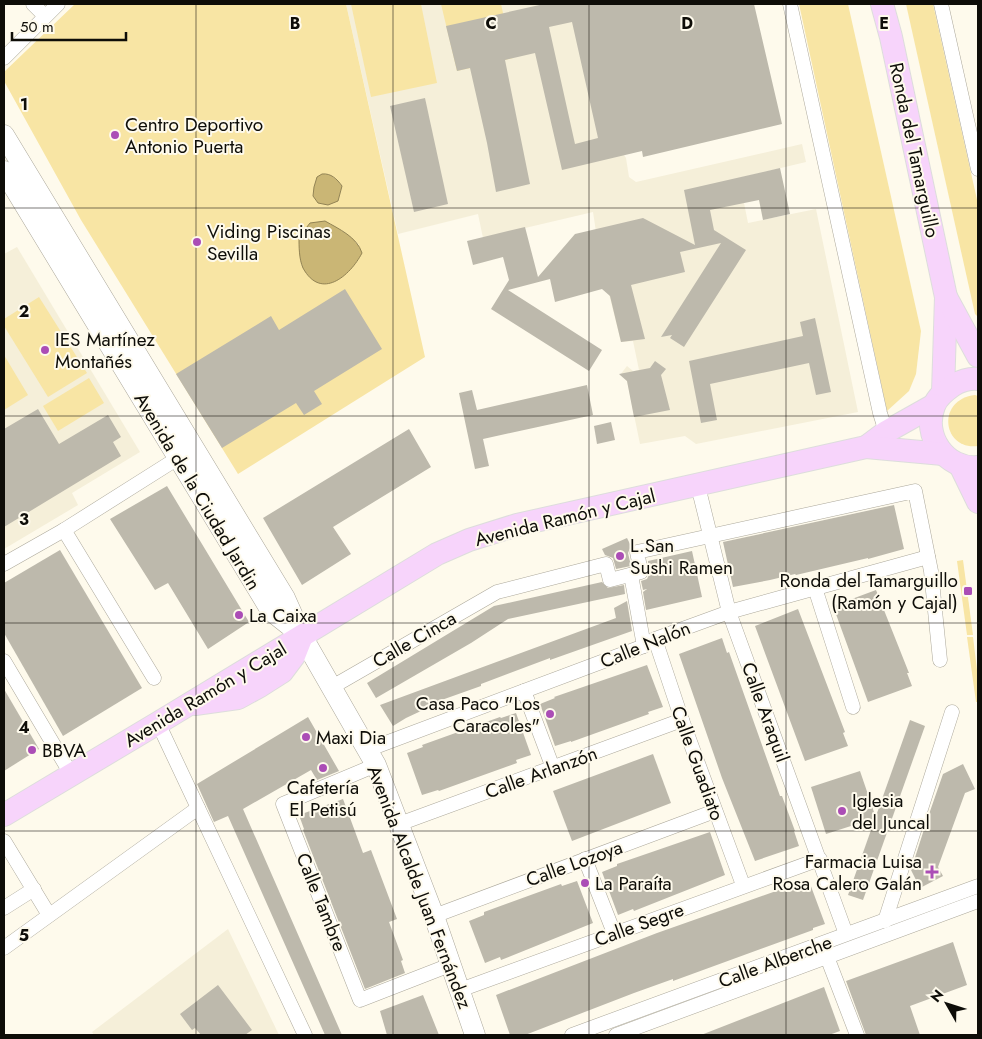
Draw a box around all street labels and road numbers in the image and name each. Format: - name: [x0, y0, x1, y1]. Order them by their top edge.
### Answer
- street label: Ronda del Tamarguillo: [883, 60, 946, 240]
- street label: Avenida de la Ciudad Jardin: [128, 387, 267, 595]
- street label: Avenida Ramón y Cajal: [472, 482, 658, 553]
- street label: Calle Cinca: [367, 605, 461, 674]
- street label: Calle Nalón: [596, 614, 694, 675]
- street label: Avenida Ramón y Cajal: [119, 635, 292, 754]
- street label: Calle Araquil: [735, 658, 796, 766]
- street label: Calle Guadiato: [664, 702, 731, 824]
- street label: Calle Arlanzón: [481, 740, 601, 805]
- street label: Avenida Alcalde Juan Fernández: [361, 762, 479, 1013]
- street label: Calle Lozoya: [522, 834, 626, 893]
- street label: Calle Tambre: [290, 849, 354, 956]
- street label: Calle Segre: [591, 896, 688, 953]
- street label: Calle Alberche: [715, 928, 836, 995]

